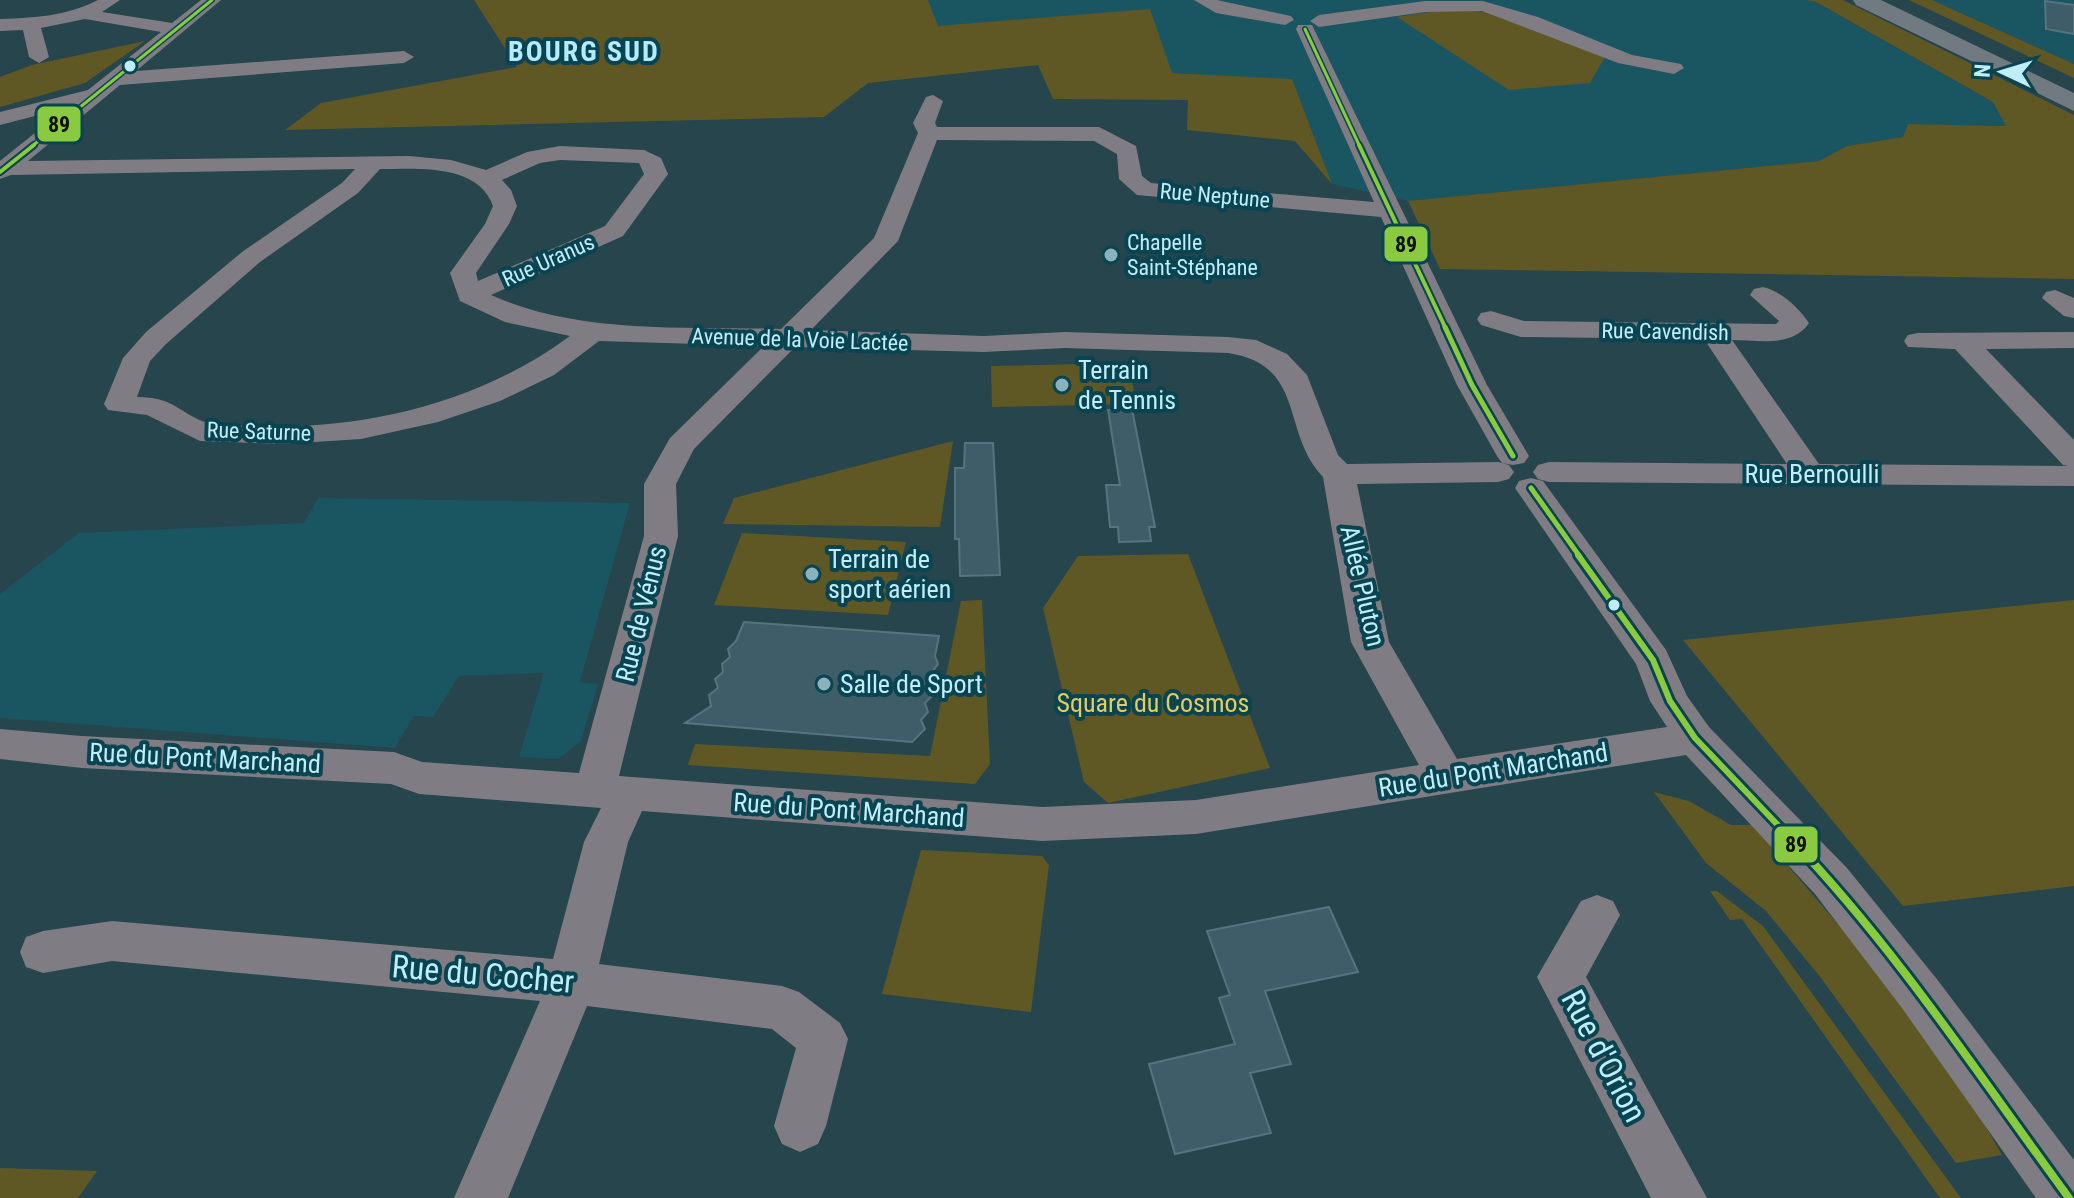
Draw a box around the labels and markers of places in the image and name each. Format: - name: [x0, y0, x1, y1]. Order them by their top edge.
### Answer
- unlabelled marker: [122, 58, 138, 74]
- place label: Chapelle Saint-Stéphane: [1127, 230, 1258, 280]
- marker: Chapelle Saint-Stéphane: [1102, 246, 1120, 264]
- place label: Terrain de Tennis: [1078, 355, 1176, 415]
- marker: Terrain de Tennis: [1053, 376, 1071, 394]
- place label: Terrain de sport aérien: [828, 544, 951, 604]
- marker: Terrain de sport aérien: [803, 565, 821, 583]
- unlabelled marker: [1606, 597, 1622, 613]
- place label: Salle de Sport: [840, 669, 983, 699]
- marker: Salle de Sport: [815, 675, 833, 693]

